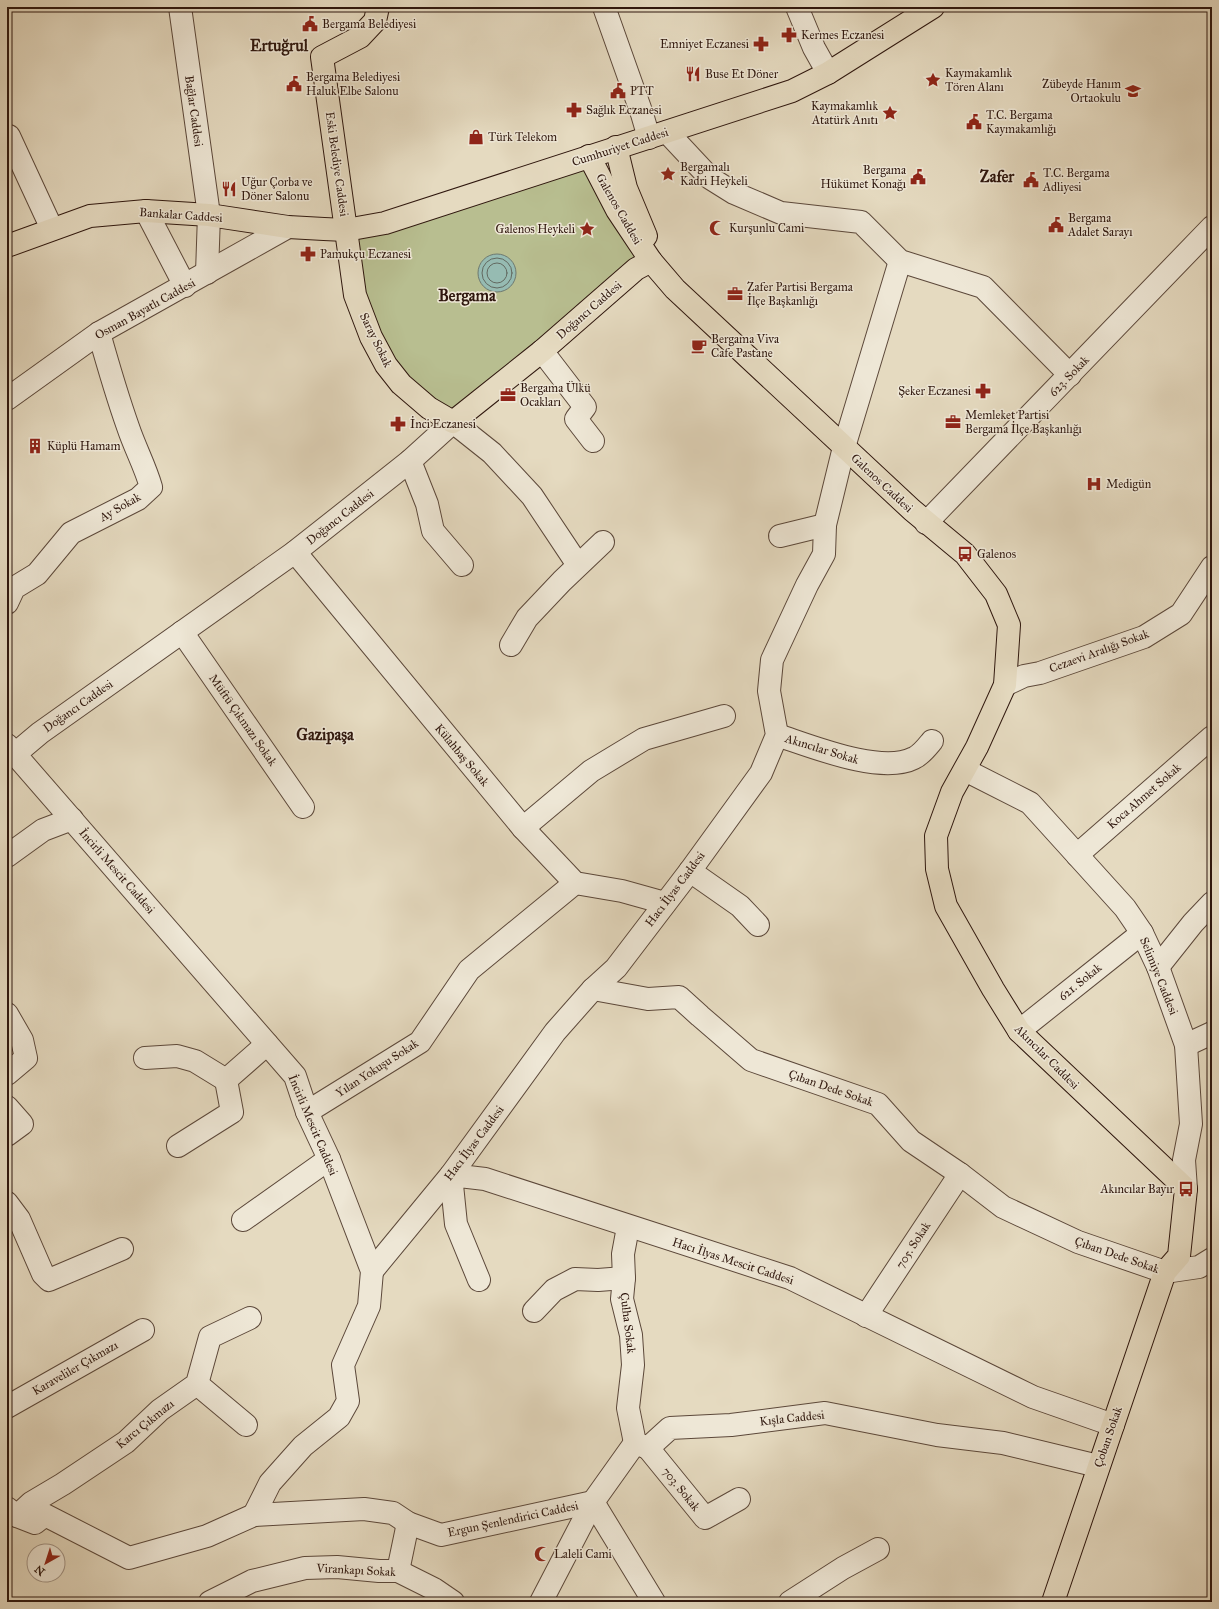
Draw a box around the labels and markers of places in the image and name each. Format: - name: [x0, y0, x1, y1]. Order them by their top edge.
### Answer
- public building icon: Bergama Belediyesi: [301, 15, 319, 33]
- place label: Bergama Belediyesi: [322, 17, 417, 32]
- pharmacy icon: Kermes Eczanesi: [780, 26, 798, 44]
- place label: Kermes Eczanesi: [801, 28, 885, 42]
- pharmacy icon: Emniyet Eczanesi: [752, 35, 770, 53]
- place label: Emniyet Eczanesi: [660, 37, 750, 51]
- restaurant icon: Buse Et Döner: [684, 65, 702, 83]
- place label: Kaymakamlık Tören Alanı: [945, 66, 1012, 94]
- place label: Buse Et Döner: [705, 67, 779, 81]
- place label: Bergama Belediyesi Haluk Elbe Salonu: [306, 70, 401, 98]
- place icon: Kaymakamlık Tören Alanı: [924, 71, 942, 89]
- public building icon: Bergama Belediyesi Haluk Elbe Salonu: [285, 75, 303, 93]
- place label: Zübeyde Hanım Ortaokulu: [1042, 77, 1122, 105]
- public building icon: PTT: [609, 82, 627, 100]
- school or university icon: Zübeyde Hanım Ortaokulu: [1124, 82, 1142, 100]
- place label: PTT: [630, 84, 654, 98]
- place label: Kaymakamlık Atatürk Anıtı: [811, 99, 879, 127]
- pharmacy icon: Sağlık Eczanesi: [565, 101, 583, 119]
- place label: Sağlık Eczanesi: [586, 103, 662, 118]
- place icon: Kaymakamlık Atatürk Anıtı: [881, 104, 899, 122]
- place label: T.C. Bergama Kaymakamlığı: [986, 108, 1057, 137]
- public building icon: T.C. Bergama Kaymakamlığı: [965, 113, 983, 131]
- shop icon: Türk Telekom: [467, 128, 485, 146]
- place label: Türk Telekom: [488, 130, 557, 144]
- place label: Bergamalı Kadri Heykeli: [680, 160, 748, 188]
- place label: Bergama Hükümet Konağı: [821, 163, 907, 192]
- place icon: Bergamalı Kadri Heykeli: [659, 165, 677, 183]
- place label: T.C. Bergama Adliyesi: [1042, 166, 1111, 194]
- public building icon: Bergama Hükümet Konağı: [909, 168, 927, 186]
- public building icon: T.C. Bergama Adliyesi: [1022, 171, 1040, 189]
- place label: Uğur Çorba ve Döner Salonu: [241, 175, 312, 203]
- restaurant icon: Uğur Çorba ve Döner Salonu: [220, 180, 238, 198]
- place label: Bergama Adalet Sarayı: [1067, 211, 1133, 239]
- public building icon: Bergama Adalet Sarayı: [1047, 216, 1065, 234]
- mosque icon: Kurşunlu Cami: [708, 219, 726, 237]
- place icon: Galenos Heykeli: [578, 220, 596, 238]
- place label: Kurşunlu Cami: [729, 221, 805, 235]
- place label: Galenos Heykeli: [496, 222, 576, 236]
- pharmacy icon: Pamukçu Eczanesi: [299, 245, 317, 263]
- place label: Pamukçu Eczanesi: [320, 247, 412, 261]
- place label: Zafer Partisi Bergama İlçe Başkanlığı: [747, 280, 854, 309]
- office icon: Zafer Partisi Bergama İlçe Başkanlığı: [726, 285, 744, 303]
- place label: Bergama Viva Cafe Pastane: [711, 332, 780, 360]
- cafe icon: Bergama Viva Cafe Pastane: [690, 337, 708, 355]
- place label: Bergama Ülkü Ocakları: [520, 380, 591, 409]
- pharmacy icon: Şeker Eczanesi: [974, 382, 992, 400]
- place label: Şeker Eczanesi: [898, 384, 972, 398]
- office icon: Bergama Ülkü Ocakları: [499, 386, 517, 404]
- place label: Memleket Partisi Bergama İlçe Başkanlığı: [965, 408, 1082, 437]
- office icon: Memleket Partisi Bergama İlçe Başkanlığı: [944, 413, 962, 431]
- pharmacy icon: İnci Eczanesi: [389, 415, 407, 433]
- place label: İnci Eczanesi: [410, 416, 477, 431]
- building icon: Küplü Hamam: [26, 437, 44, 455]
- place label: Küplü Hamam: [47, 439, 121, 453]
- hospital icon: Medigün: [1085, 475, 1103, 493]
- place label: Medigün: [1106, 477, 1152, 492]
- bus stop icon: Galenos: [956, 545, 974, 563]
- place label: Galenos: [977, 547, 1016, 561]
- bus stop icon: Akıncılar Bayır: [1177, 1180, 1195, 1198]
- place label: Akıncılar Bayır: [1100, 1182, 1174, 1196]
- mosque icon: Laleli Cami: [533, 1545, 551, 1563]
- place label: Laleli Cami: [554, 1547, 613, 1561]

